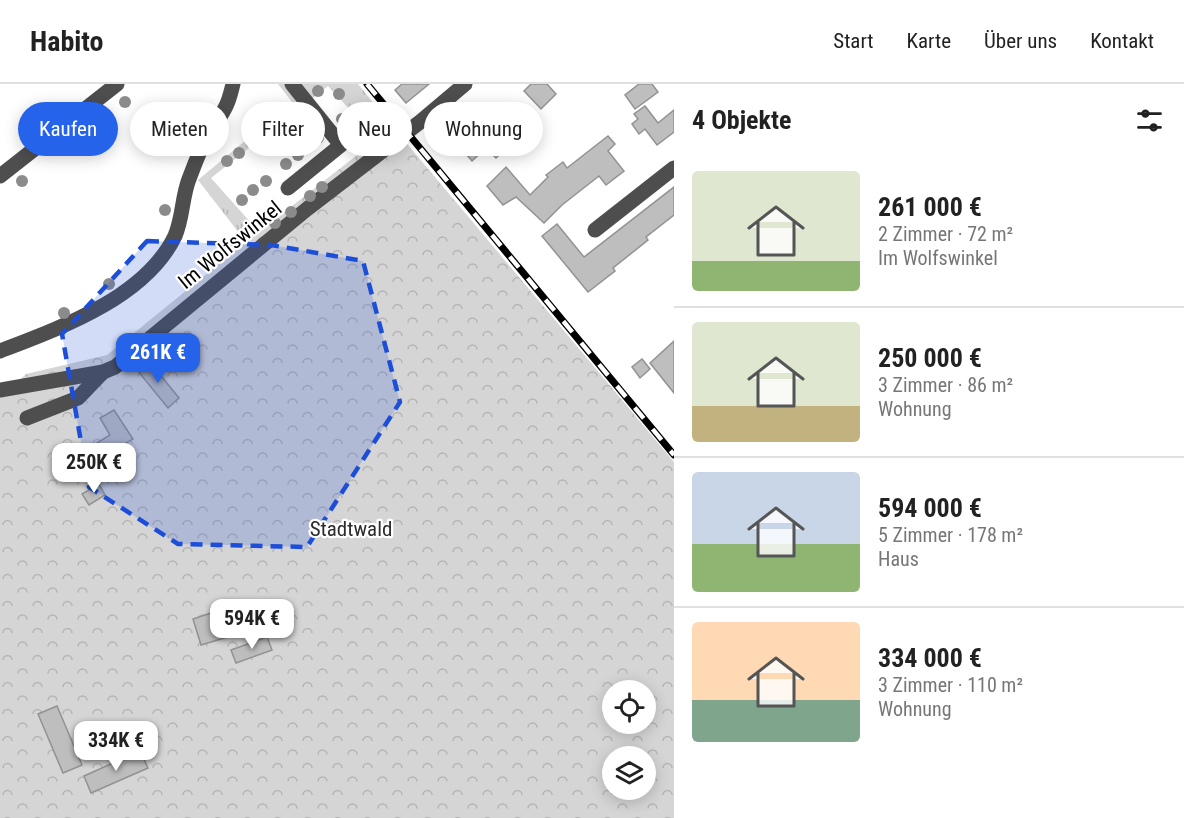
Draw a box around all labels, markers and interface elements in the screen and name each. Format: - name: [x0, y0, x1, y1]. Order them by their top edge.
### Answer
- text: Habito: [30, 25, 103, 58]
- text: Start: [833, 29, 874, 53]
- text: Karte: [907, 29, 951, 53]
- text: Über uns: [984, 29, 1057, 53]
- text: Kontakt: [1090, 29, 1154, 53]
- chip: Kaufen: [18, 102, 118, 156]
- chip: Mieten: [130, 102, 229, 156]
- chip: Filter: [241, 102, 325, 156]
- chip: Neu: [337, 102, 412, 156]
- chip: Wohnung: [424, 102, 543, 156]
- icon: filters: [1133, 104, 1166, 137]
- text: 4 Objekte: [692, 105, 791, 135]
- text: 261 000 €: [878, 192, 982, 222]
- icon: home: [740, 195, 812, 267]
- street label: Im Wolfswinkel: [174, 196, 286, 294]
- text: 2 Zimmer · 72 m²: [878, 222, 1013, 246]
- text: Im Wolfswinkel: [878, 246, 998, 270]
- pin: 261K €: [109, 333, 207, 384]
- text: 261K €: [130, 340, 186, 364]
- text: 250 000 €: [878, 343, 982, 373]
- icon: home: [740, 346, 812, 418]
- text: 3 Zimmer · 86 m²: [878, 373, 1013, 397]
- text: Wohnung: [878, 397, 952, 421]
- pin: 250K €: [45, 443, 143, 494]
- text: 250K €: [66, 450, 122, 474]
- text: 594 000 €: [878, 493, 982, 523]
- icon: home: [740, 496, 812, 568]
- park label: Stadtwald: [310, 517, 392, 541]
- text: 5 Zimmer · 178 m²: [878, 523, 1023, 547]
- text: Haus: [878, 547, 919, 571]
- pin: 594K €: [203, 599, 301, 650]
- text: 594K €: [224, 606, 280, 630]
- text: 334 000 €: [878, 643, 982, 673]
- icon: home: [740, 646, 812, 718]
- text: 3 Zimmer · 110 m²: [878, 673, 1023, 697]
- map controls: [602, 680, 656, 800]
- button: locate: [602, 680, 656, 734]
- text: Wohnung: [878, 697, 952, 721]
- pin: 334K €: [67, 721, 165, 772]
- text: 334K €: [88, 728, 144, 752]
- button: layers: [602, 746, 656, 800]

